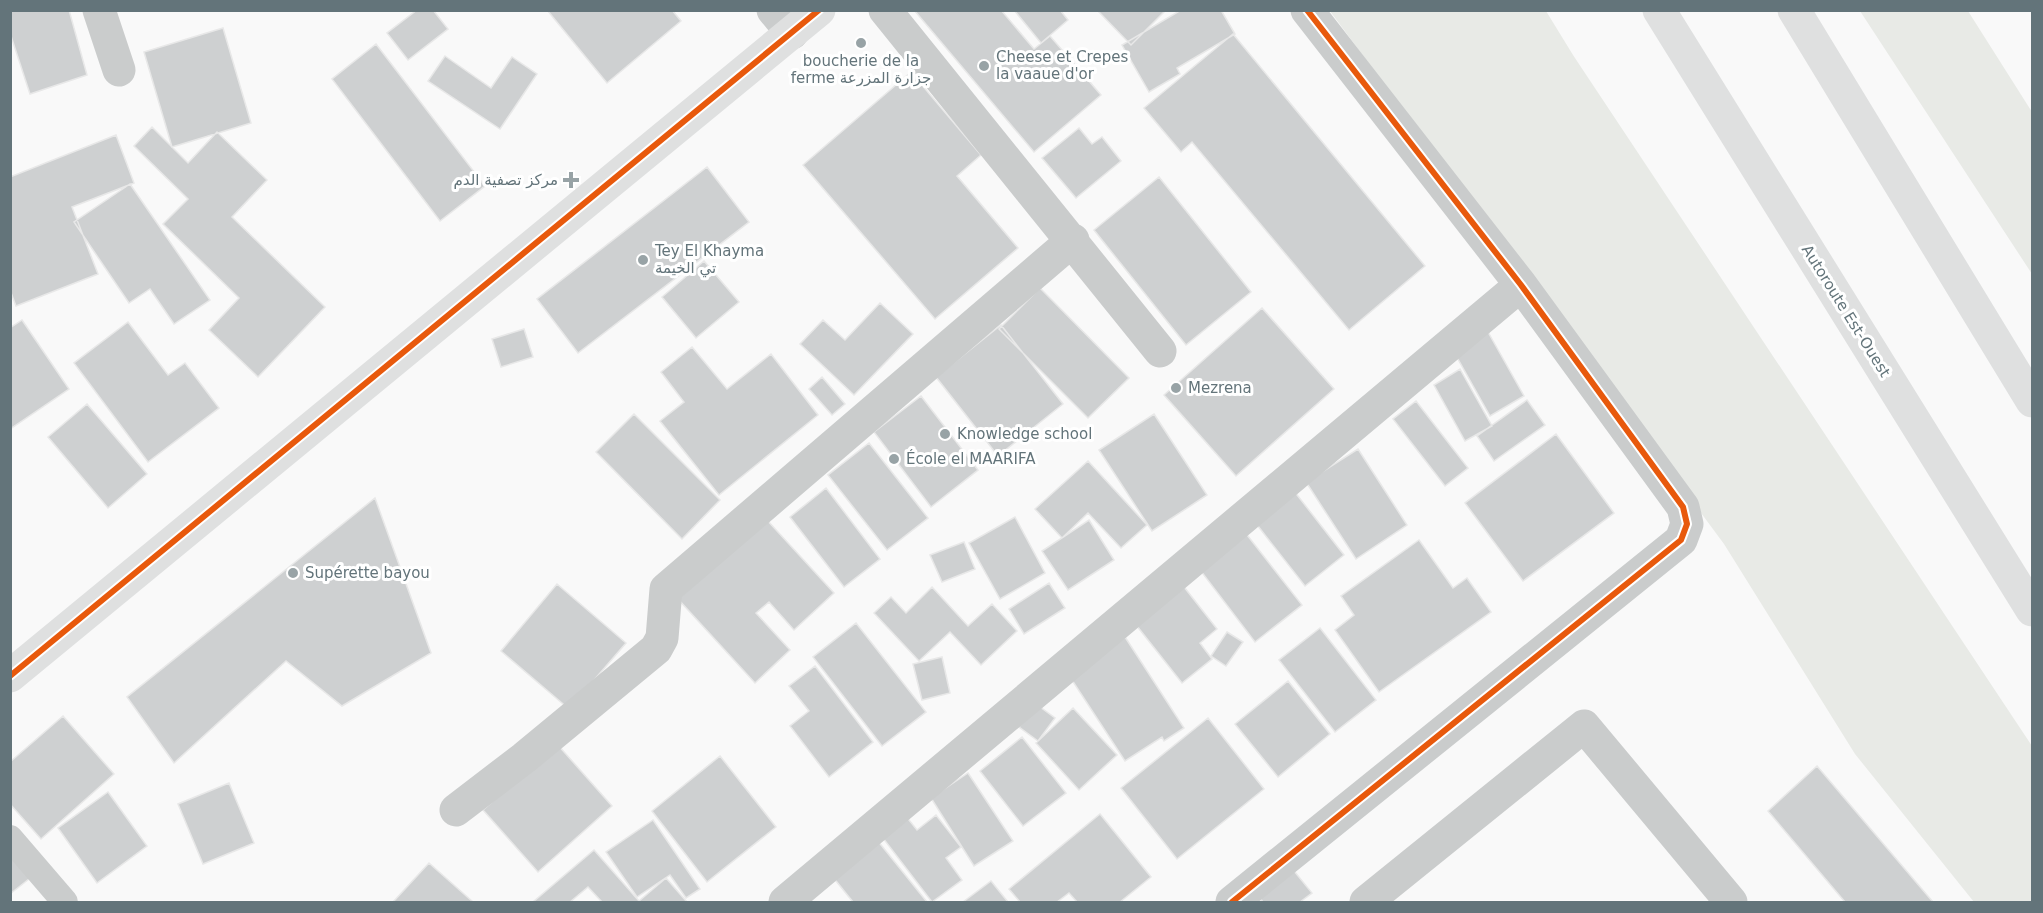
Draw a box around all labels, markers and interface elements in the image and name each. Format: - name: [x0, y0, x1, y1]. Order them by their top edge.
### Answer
- marker: boucherie de la ferme جزارة المزرعة: [854, 36, 868, 50]
- place label: Cheese et Crepes la vaaue d'or: [996, 48, 1128, 83]
- place label: boucherie de la ferme جزارة المزرعة: [791, 52, 931, 87]
- marker: Cheese et Crepes la vaaue d'or: [977, 59, 991, 73]
- place label: مركز تصفية الدم: [453, 171, 558, 189]
- marker: مركز تصفية الدم: [562, 171, 580, 189]
- place label: Tey El Khayma تي الخيمة: [654, 242, 764, 278]
- street label: Autoroute Est-Ouest: [1798, 242, 1894, 381]
- marker: Tey El Khayma تي الخيمة: [636, 253, 650, 267]
- place label: Mezrena: [1188, 379, 1252, 397]
- marker: Mezrena: [1169, 381, 1183, 395]
- place label: Knowledge school: [957, 425, 1092, 443]
- marker: Knowledge school: [938, 427, 952, 441]
- place label: École el MAARIFA: [906, 449, 1036, 468]
- marker: École el MAARIFA: [887, 452, 901, 466]
- place label: Supérette bayou: [305, 564, 430, 582]
- marker: Supérette bayou: [286, 566, 300, 580]

